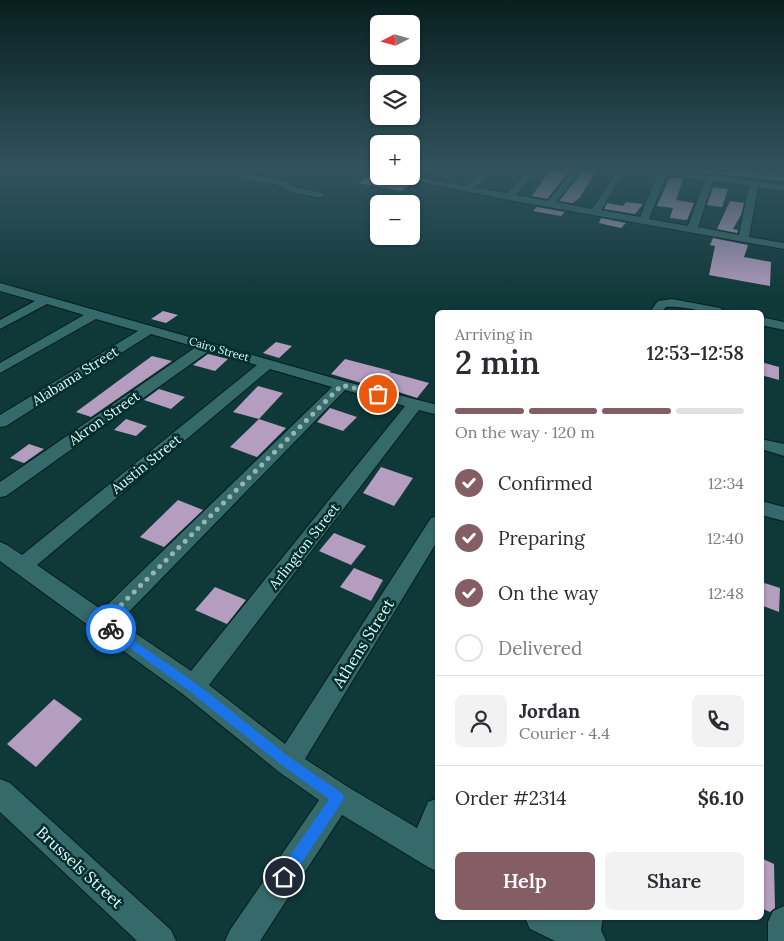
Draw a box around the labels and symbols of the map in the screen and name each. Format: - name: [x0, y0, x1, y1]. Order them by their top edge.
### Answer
- north arrow: [370, 15, 420, 65]
- street label: Cairo Street: [187, 334, 251, 364]
- street label: Alabama Street: [28, 342, 122, 410]
- pin: [357, 373, 399, 415]
- street label: Akron Street: [64, 387, 143, 450]
- street label: Austin Street: [107, 430, 185, 498]
- street label: Arlington Street: [264, 499, 344, 593]
- street label: Athens Street: [327, 594, 399, 692]
- courier: [86, 604, 136, 654]
- street label: Brussels Street: [33, 822, 128, 913]
- pin: [263, 856, 305, 898]

